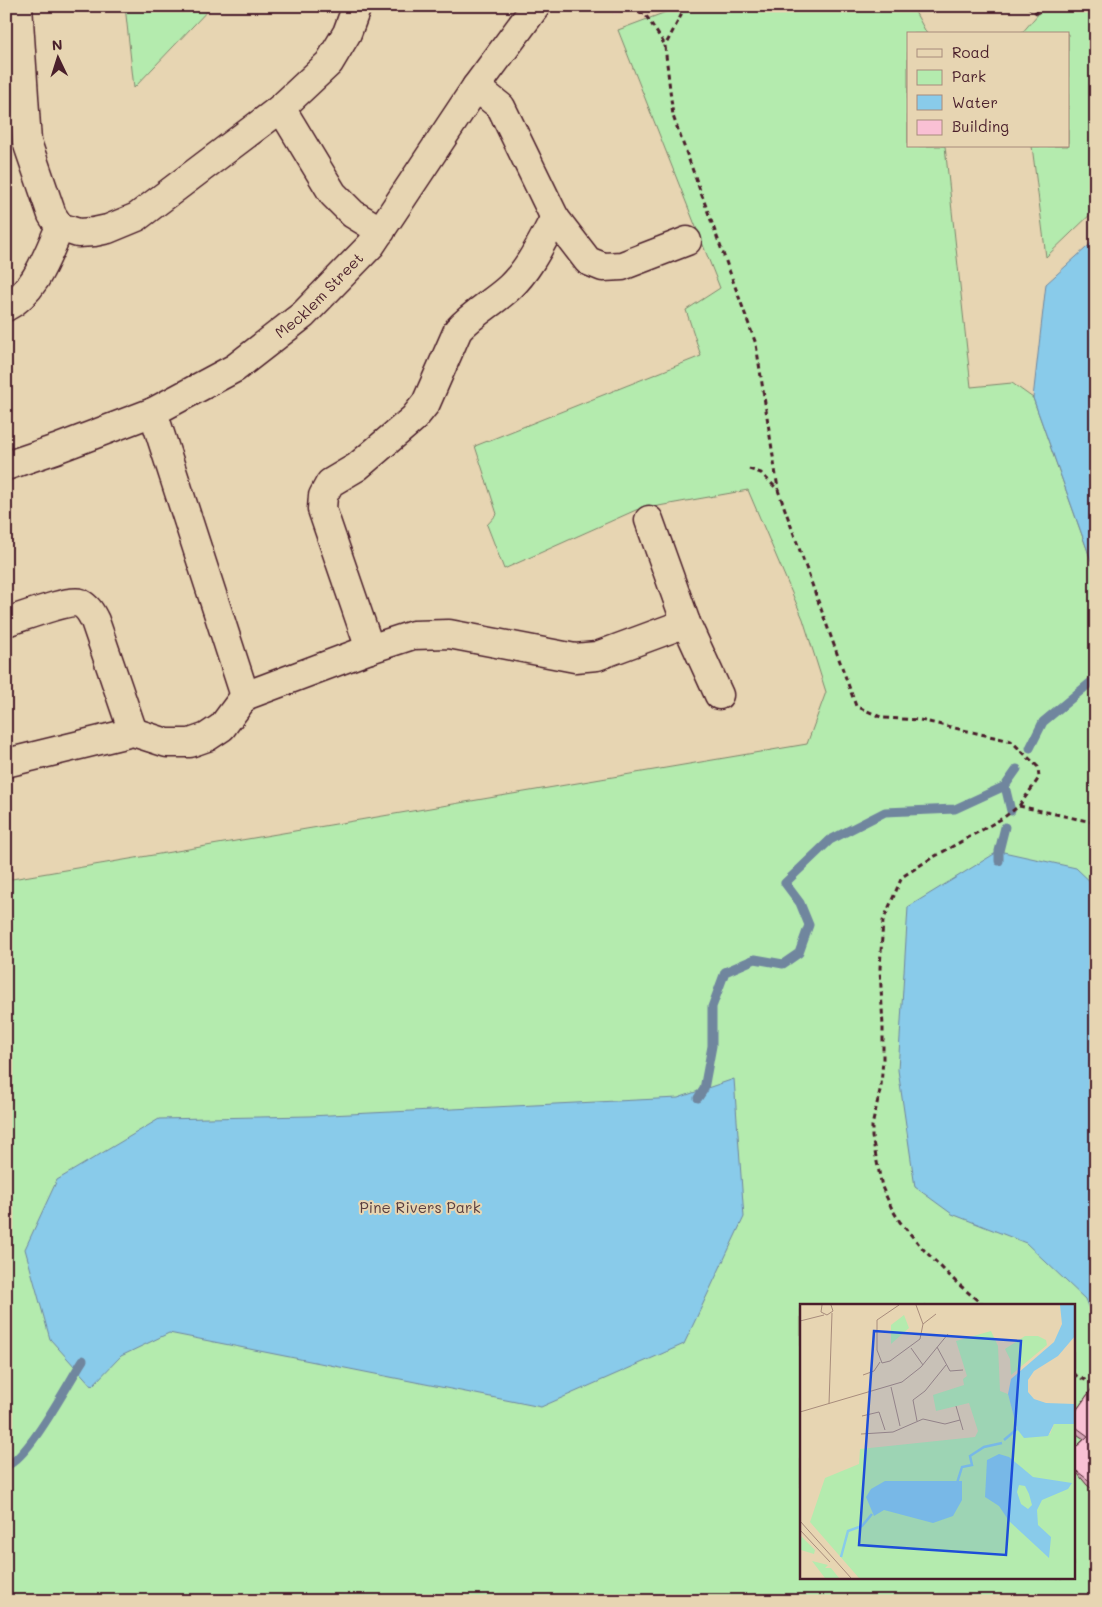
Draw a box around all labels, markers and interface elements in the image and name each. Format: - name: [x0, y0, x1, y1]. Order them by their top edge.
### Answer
- north arrow: [32, 32, 82, 82]
- legend: [907, 32, 1070, 148]
- text: N: [51, 35, 63, 54]
- text: Road: [952, 42, 989, 62]
- text: Park: [952, 66, 986, 86]
- text: Water: [952, 92, 998, 112]
- text: Building: [952, 116, 1009, 136]
- street label: Mecklem Street: [270, 248, 367, 342]
- park label: Pine Rivers Park: [359, 1197, 481, 1217]
- inset map: [800, 1304, 1074, 1580]

